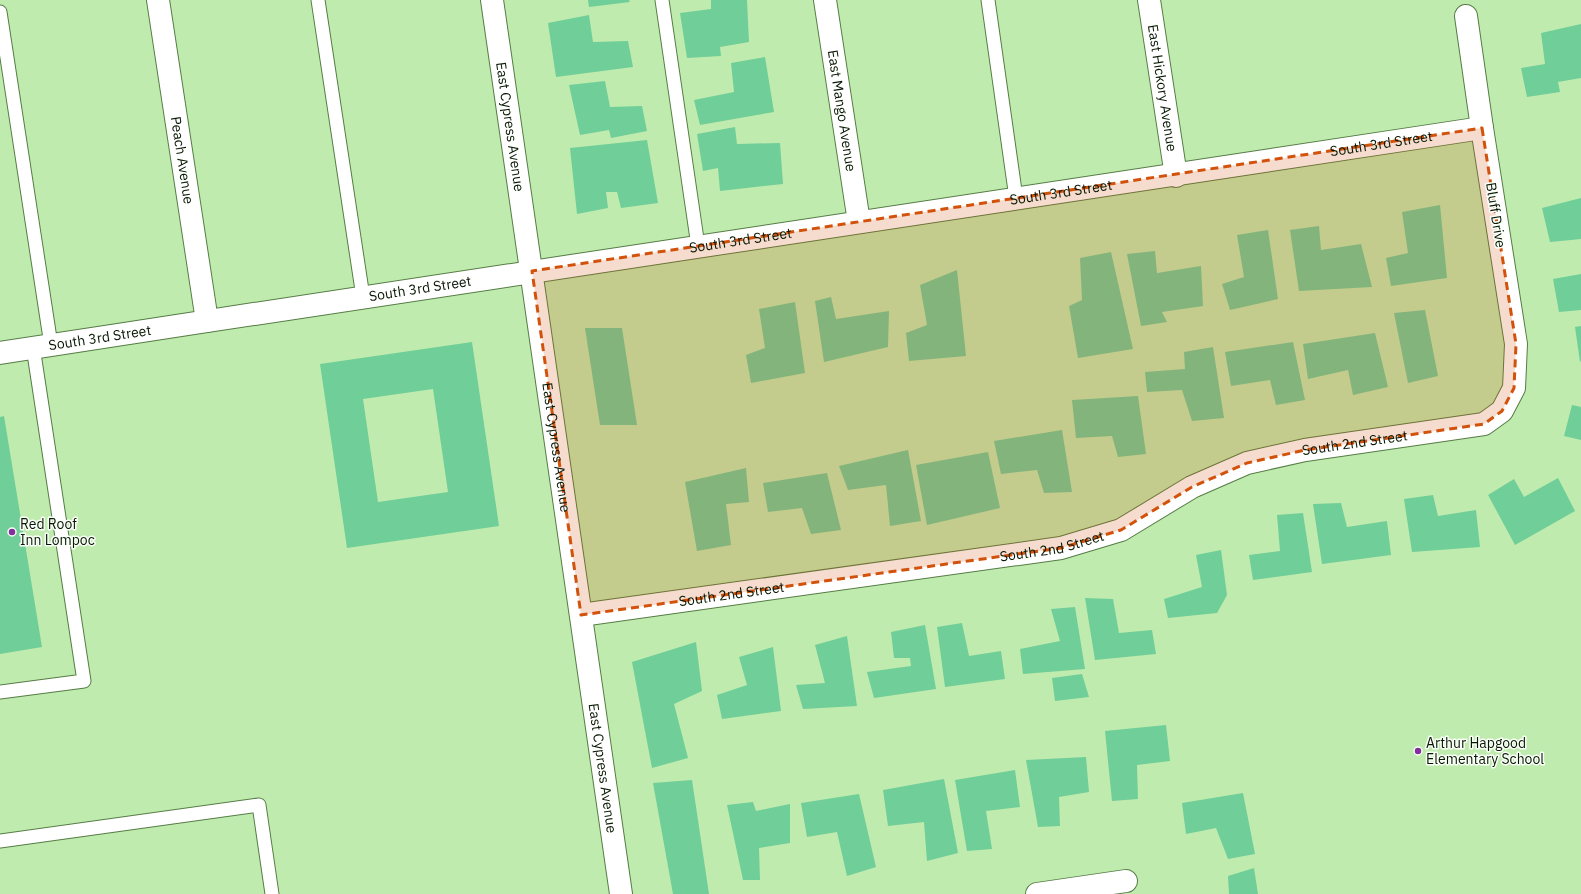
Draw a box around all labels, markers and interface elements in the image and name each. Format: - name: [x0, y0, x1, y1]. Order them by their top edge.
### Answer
- street label: East Hickory Avenue: [1144, 23, 1181, 153]
- street label: East Mango Avenue: [824, 49, 860, 173]
- street label: East Cypress Avenue: [492, 61, 529, 193]
- street label: Peach Avenue: [167, 115, 198, 206]
- street label: South 3rd Street: [1329, 127, 1434, 160]
- street label: South 3rd Street: [1008, 176, 1113, 209]
- street label: Bluff Drive: [1482, 181, 1510, 249]
- street label: South 3rd Street: [688, 224, 793, 257]
- street label: South 3rd Street: [368, 272, 473, 305]
- street label: South 3rd Street: [47, 321, 152, 354]
- street label: East Cypress Avenue: [538, 381, 575, 514]
- street label: South 2nd Street: [1301, 426, 1409, 459]
- place label: Red Roof Inn Lompoc: [20, 515, 95, 549]
- marker: Red Roof Inn Lompoc: [7, 527, 17, 537]
- street label: South 2nd Street: [999, 527, 1106, 565]
- street label: South 2nd Street: [678, 578, 786, 610]
- street label: East Cypress Avenue: [585, 702, 621, 834]
- place label: Arthur Hapgood Elementary School: [1426, 734, 1544, 768]
- marker: Arthur Hapgood Elementary School: [1413, 746, 1423, 756]

